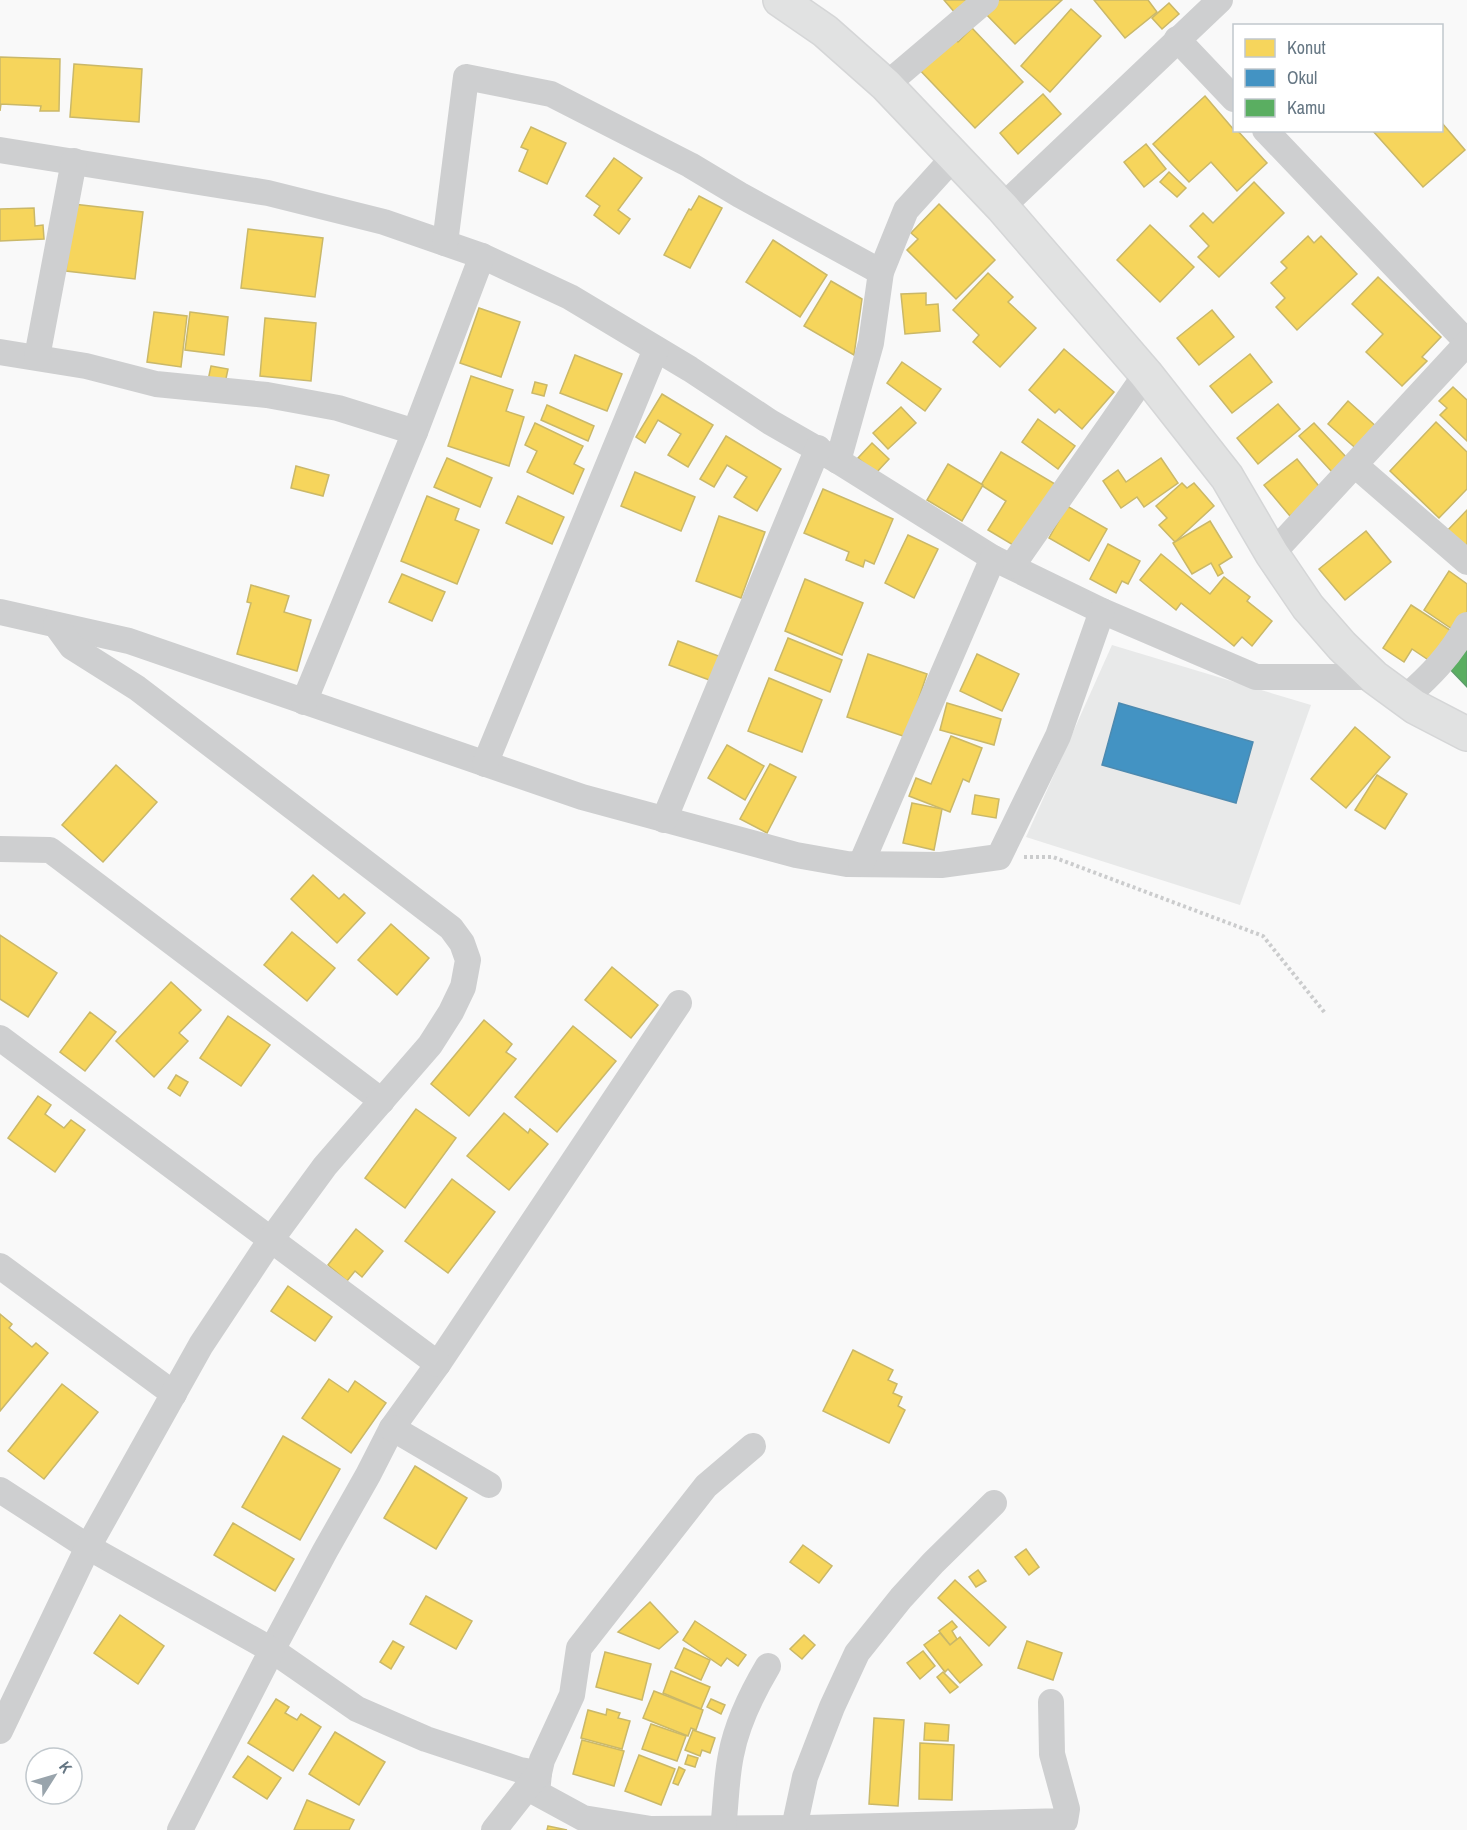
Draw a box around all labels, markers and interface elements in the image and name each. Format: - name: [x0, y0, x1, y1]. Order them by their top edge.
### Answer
- legend: [1233, 24, 1443, 132]
- text: Konut: [1287, 35, 1326, 60]
- text: Okul: [1287, 65, 1317, 90]
- text: Kamu: [1287, 95, 1326, 120]
- north arrow: [24, 1746, 84, 1806]
- text: K: [54, 1757, 78, 1778]

